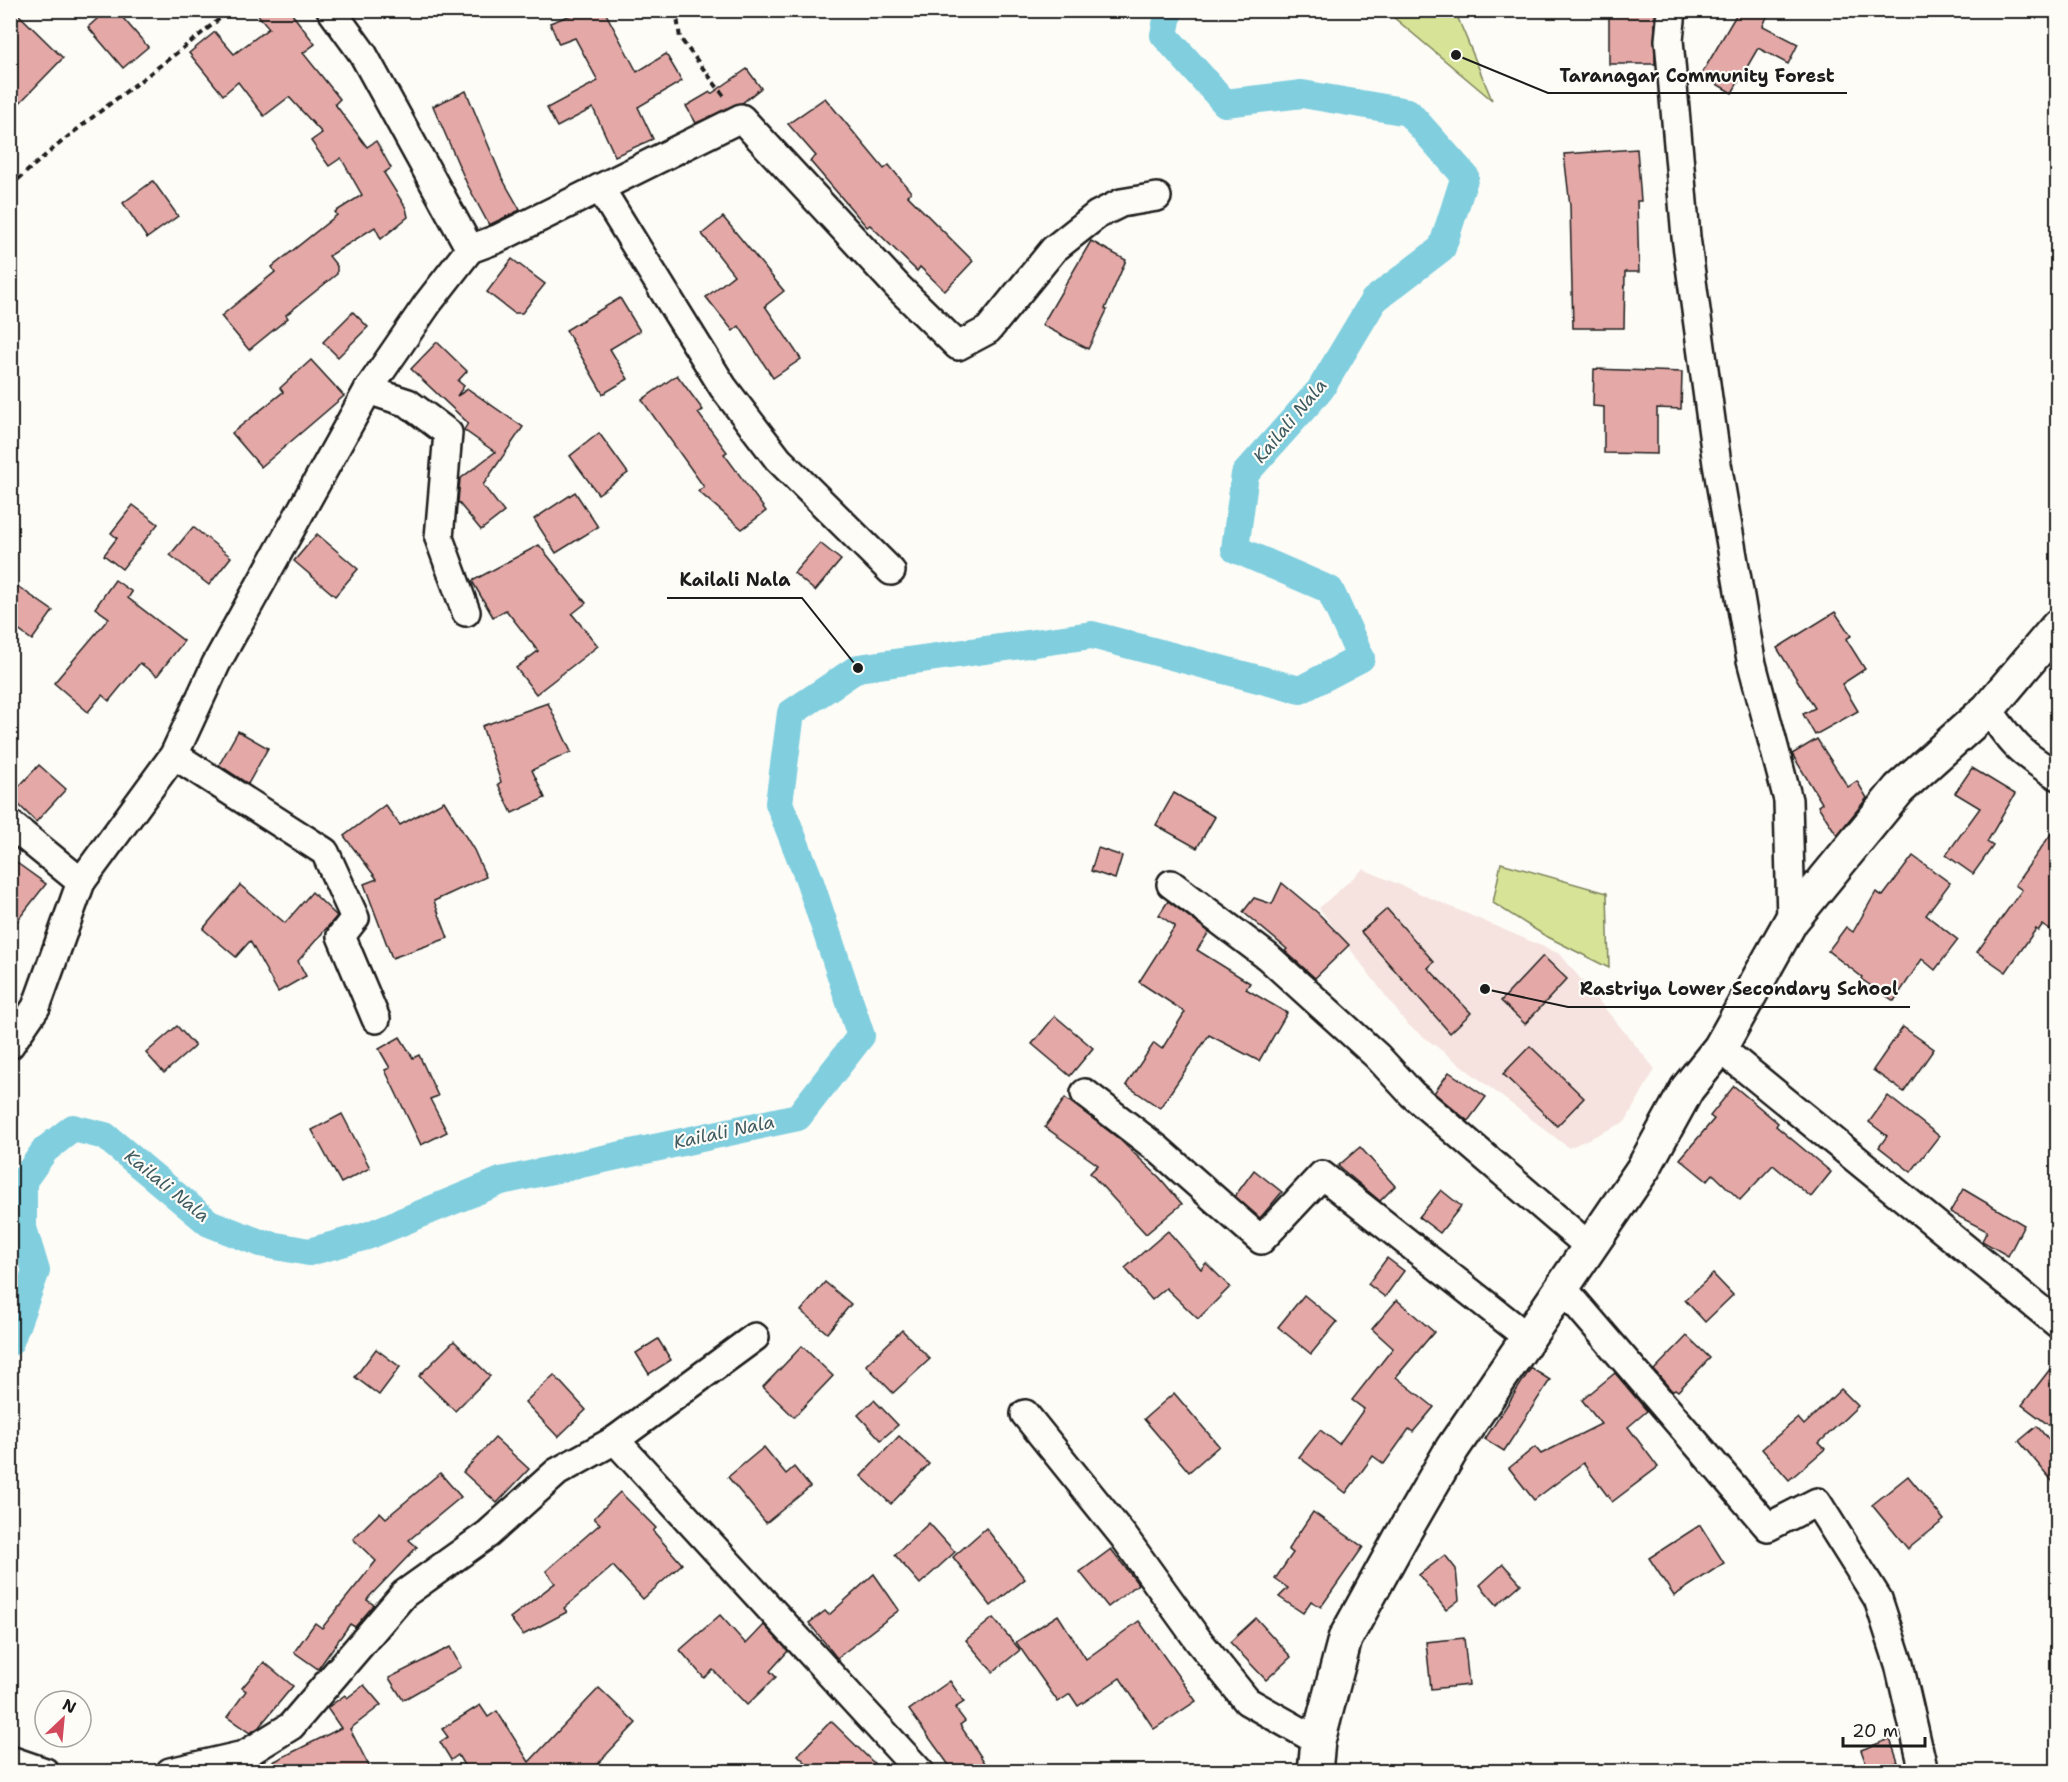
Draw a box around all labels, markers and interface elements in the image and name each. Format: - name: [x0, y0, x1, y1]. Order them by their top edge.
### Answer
- callout: Taranagar Community Forest: [1548, 57, 1847, 93]
- text: Taranagar Community Forest: [1559, 64, 1835, 88]
- water label: Kailali Nala: [1248, 374, 1332, 468]
- callout: Kailali Nala: [667, 562, 802, 598]
- text: Kailali Nala: [680, 568, 791, 592]
- callout: Rastriya Lower Secondary School: [1568, 971, 1910, 1007]
- text: Rastriya Lower Secondary School: [1580, 977, 1898, 1001]
- water label: Kailali Nala: [671, 1110, 777, 1154]
- water label: Kailali Nala: [120, 1144, 214, 1228]
- north arrow: [33, 1689, 93, 1749]
- text: N: [59, 1694, 80, 1718]
- scale bar: [1843, 1710, 1926, 1748]
- text: 20 m: [1852, 1719, 1898, 1743]

